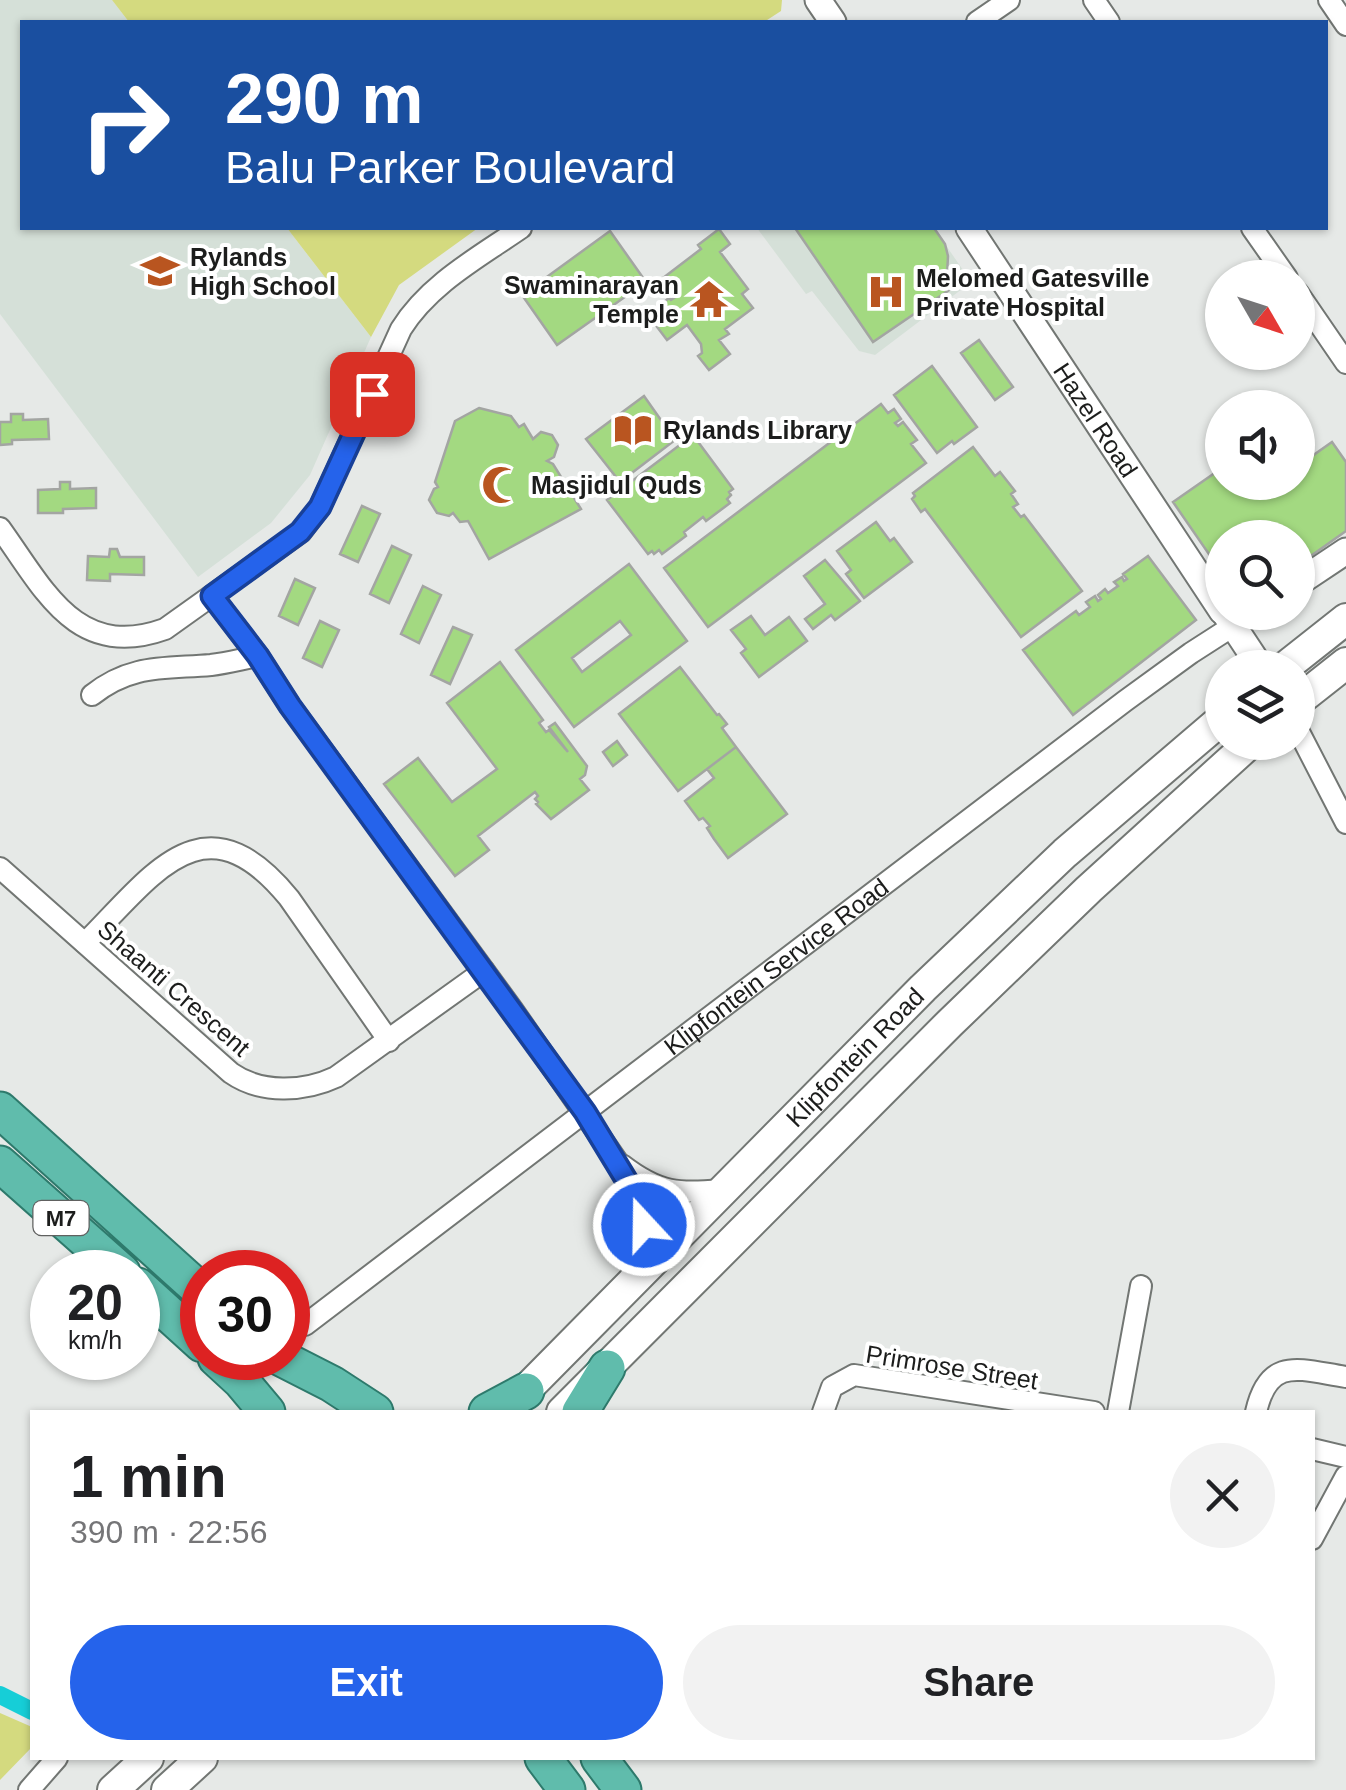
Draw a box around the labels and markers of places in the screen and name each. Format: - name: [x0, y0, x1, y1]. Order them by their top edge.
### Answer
- place label: Rylands High School: [190, 243, 336, 300]
- school or university icon: Rylands High School: [139, 250, 181, 292]
- place label: Melomed Gatesville Private Hospital: [916, 264, 1150, 321]
- place label: Swaminarayan Temple: [504, 271, 679, 328]
- hospital icon: Melomed Gatesville Private Hospital: [865, 271, 907, 313]
- temple icon: Swaminarayan Temple: [688, 278, 730, 320]
- pin: [330, 352, 415, 437]
- library icon: Rylands Library: [612, 409, 654, 451]
- place label: Rylands Library: [663, 416, 852, 444]
- mosque icon: Masjidul Quds: [480, 464, 522, 506]
- place label: Masjidul Quds: [531, 471, 702, 499]

